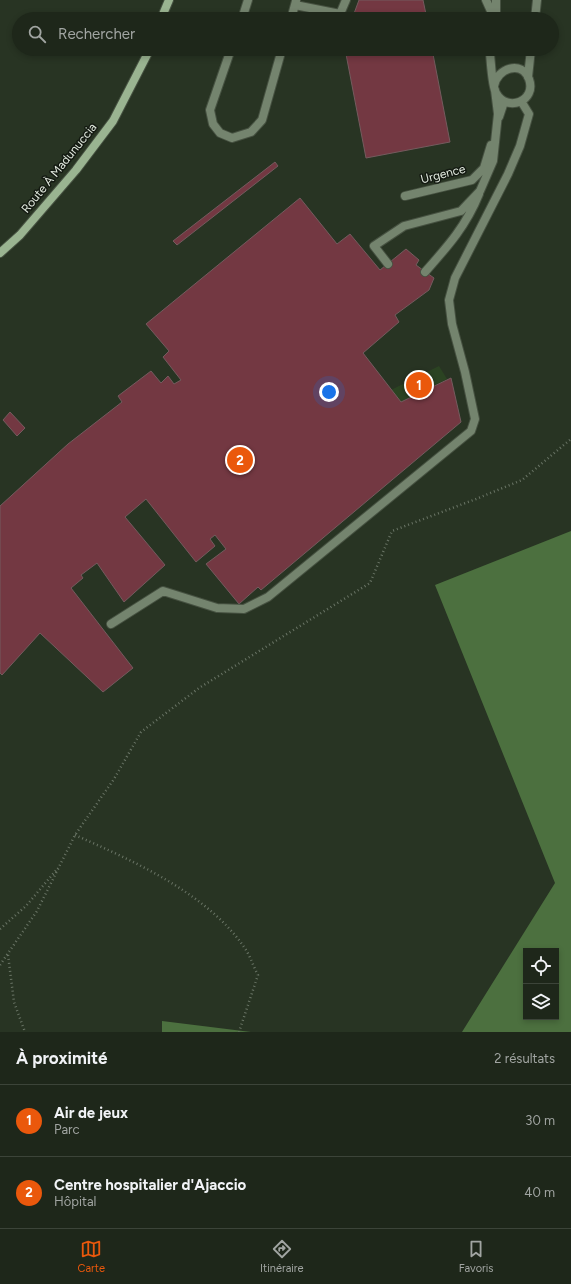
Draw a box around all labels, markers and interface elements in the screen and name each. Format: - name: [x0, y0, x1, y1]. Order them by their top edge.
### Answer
- search box: [12, 12, 559, 56]
- icon: search: [26, 23, 48, 45]
- text: Rechercher: [58, 25, 135, 43]
- street label: Route À Madunuccia: [18, 120, 100, 216]
- street label: Urgence: [419, 162, 467, 186]
- pin: 1: [406, 370, 432, 400]
- your location: [319, 382, 339, 402]
- pin: 2: [227, 445, 253, 475]
- map controls: [523, 948, 559, 1020]
- button: locate: [523, 948, 559, 984]
- button: layers: [523, 984, 559, 1020]
- text: À proximité: [16, 1048, 107, 1068]
- text: 2 résultats: [494, 1051, 555, 1066]
- text: Air de jeux: [54, 1104, 128, 1122]
- text: 1: [26, 1113, 32, 1128]
- text: 30 m: [525, 1113, 555, 1128]
- text: Parc: [54, 1122, 79, 1137]
- text: Centre hospitalier d'Ajaccio: [54, 1176, 246, 1194]
- text: 2: [25, 1185, 33, 1200]
- text: 40 m: [524, 1185, 555, 1200]
- text: Hôpital: [54, 1194, 96, 1209]
- tab: Carte: [78, 1238, 105, 1275]
- tab: Itinéraire: [260, 1238, 304, 1275]
- tab: Favoris: [459, 1238, 493, 1275]

